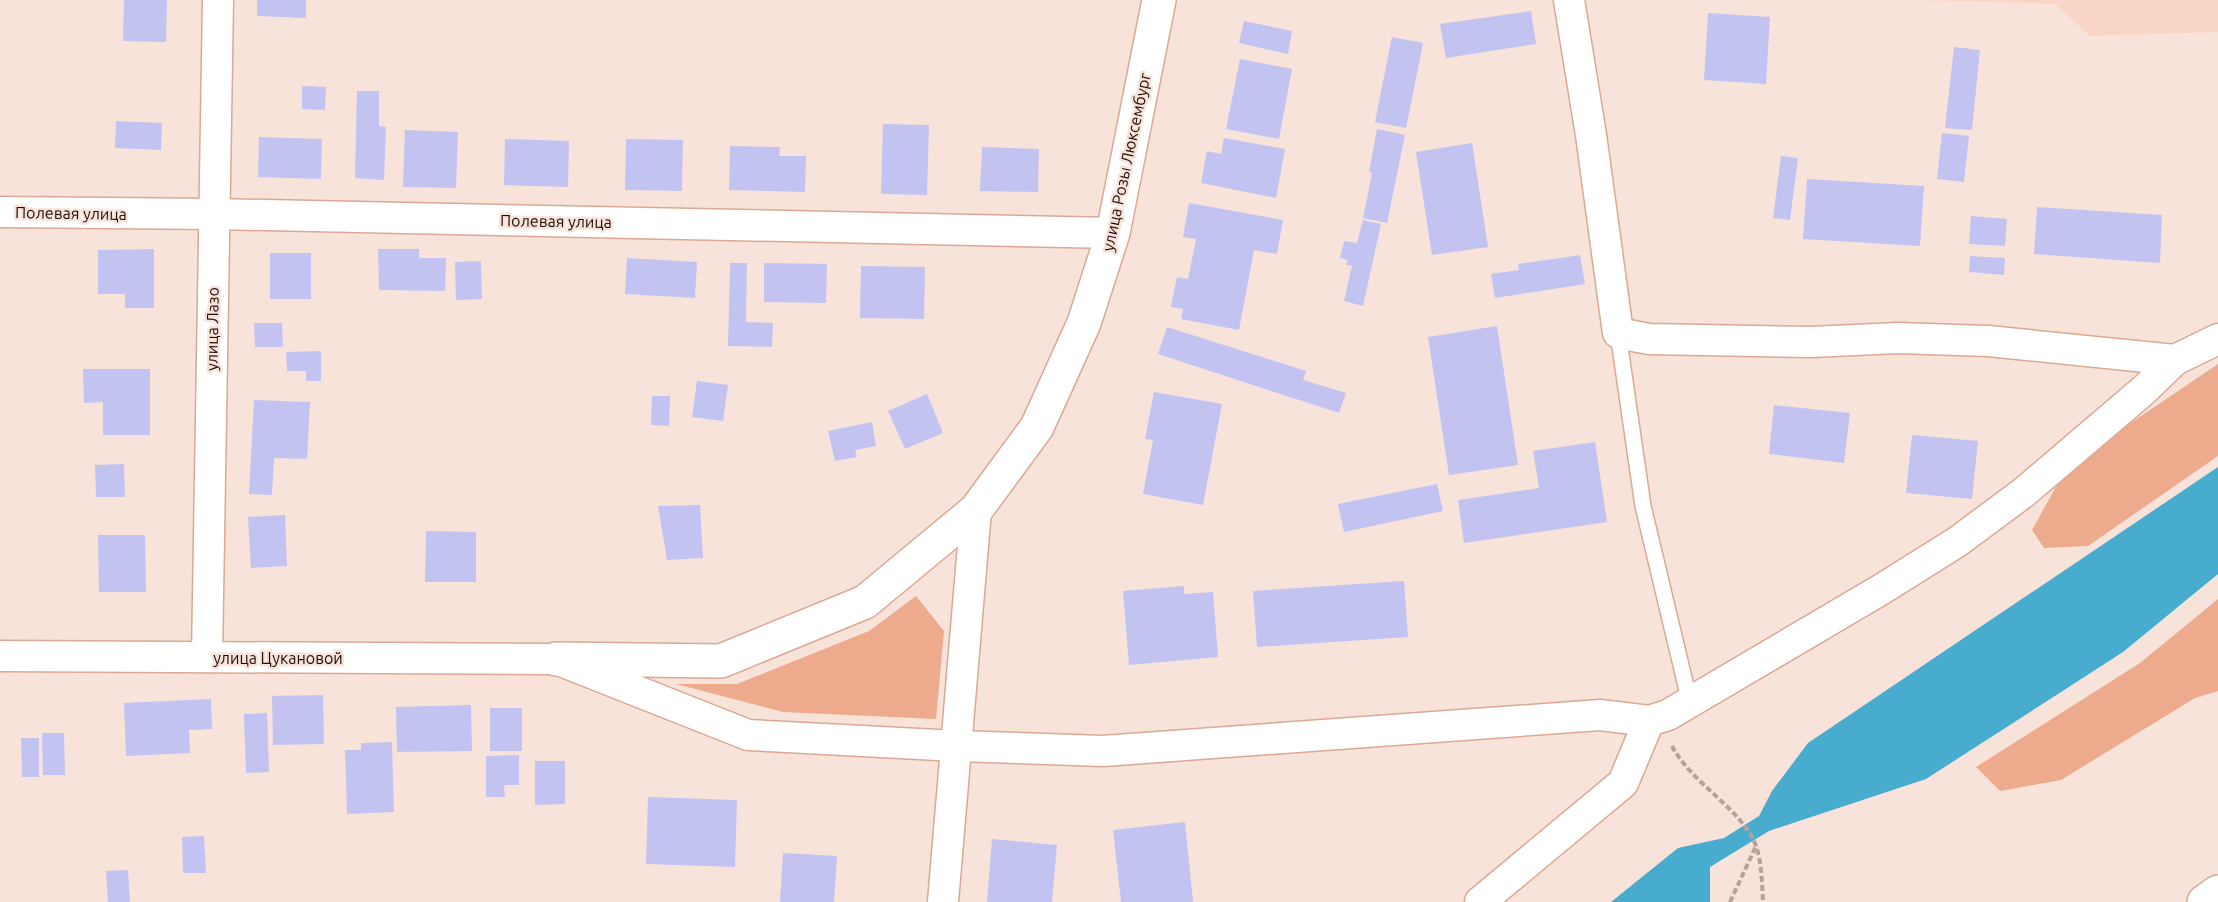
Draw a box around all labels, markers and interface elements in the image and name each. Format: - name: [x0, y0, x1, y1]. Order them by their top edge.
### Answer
- street label: улица Розы Люксембург: [1098, 71, 1154, 253]
- street label: Полевая улица: [15, 203, 127, 223]
- street label: Полевая улица: [500, 211, 612, 231]
- street label: улица Лазо: [202, 287, 222, 371]
- street label: улица Цукановой: [213, 649, 343, 667]

